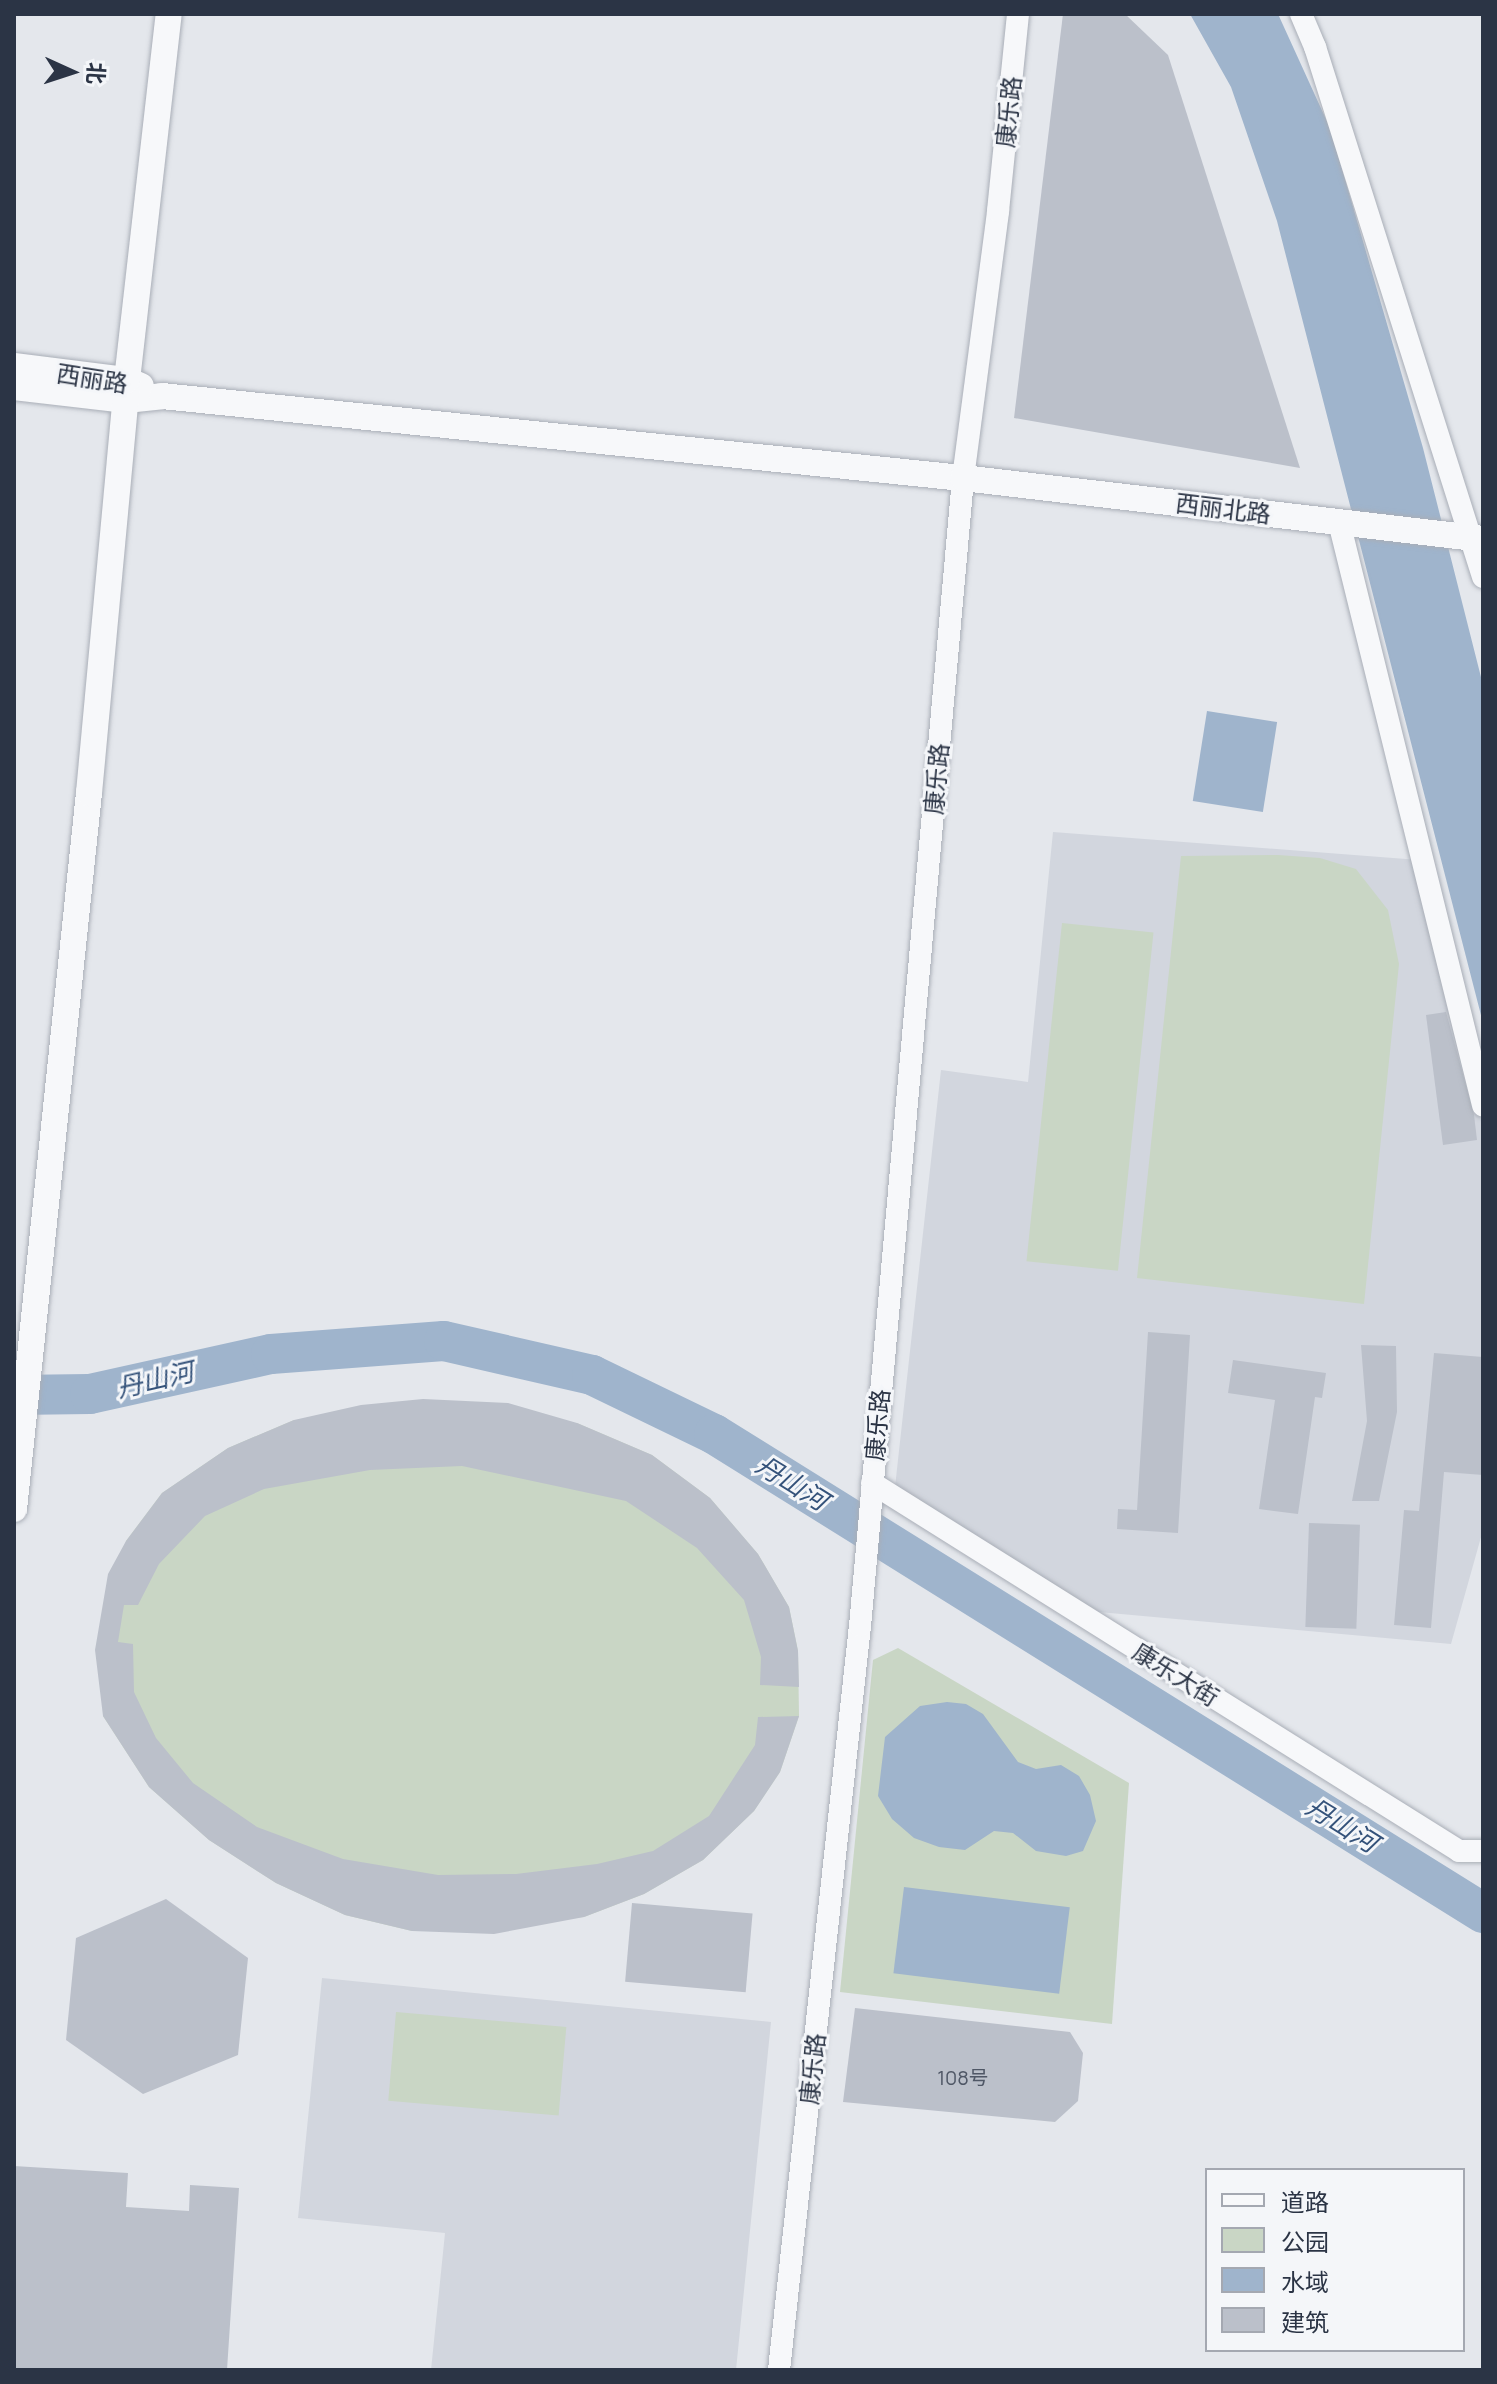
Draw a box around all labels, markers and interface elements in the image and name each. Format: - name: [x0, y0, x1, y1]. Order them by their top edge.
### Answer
- north arrow: [32, 32, 112, 112]
- text: 北: [80, 61, 112, 85]
- street label: 康乐路: [990, 75, 1026, 149]
- street label: 西丽路: [54, 358, 130, 398]
- street label: 西丽北路: [1174, 488, 1272, 528]
- street label: 康乐路: [919, 742, 953, 816]
- water label: 丹山河: [113, 1356, 197, 1404]
- street label: 康乐路: [860, 1388, 894, 1462]
- water label: 丹山河: [751, 1449, 833, 1517]
- street label: 康乐大街: [1128, 1636, 1224, 1712]
- water label: 丹山河: [1301, 1791, 1383, 1859]
- street label: 康乐路: [794, 2032, 830, 2106]
- house number: 108号: [937, 2065, 989, 2089]
- legend: [1205, 2168, 1465, 2352]
- text: 道路: [1281, 2185, 1329, 2218]
- text: 公园: [1281, 2225, 1329, 2258]
- text: 水域: [1281, 2265, 1329, 2298]
- text: 建筑: [1281, 2305, 1329, 2338]

